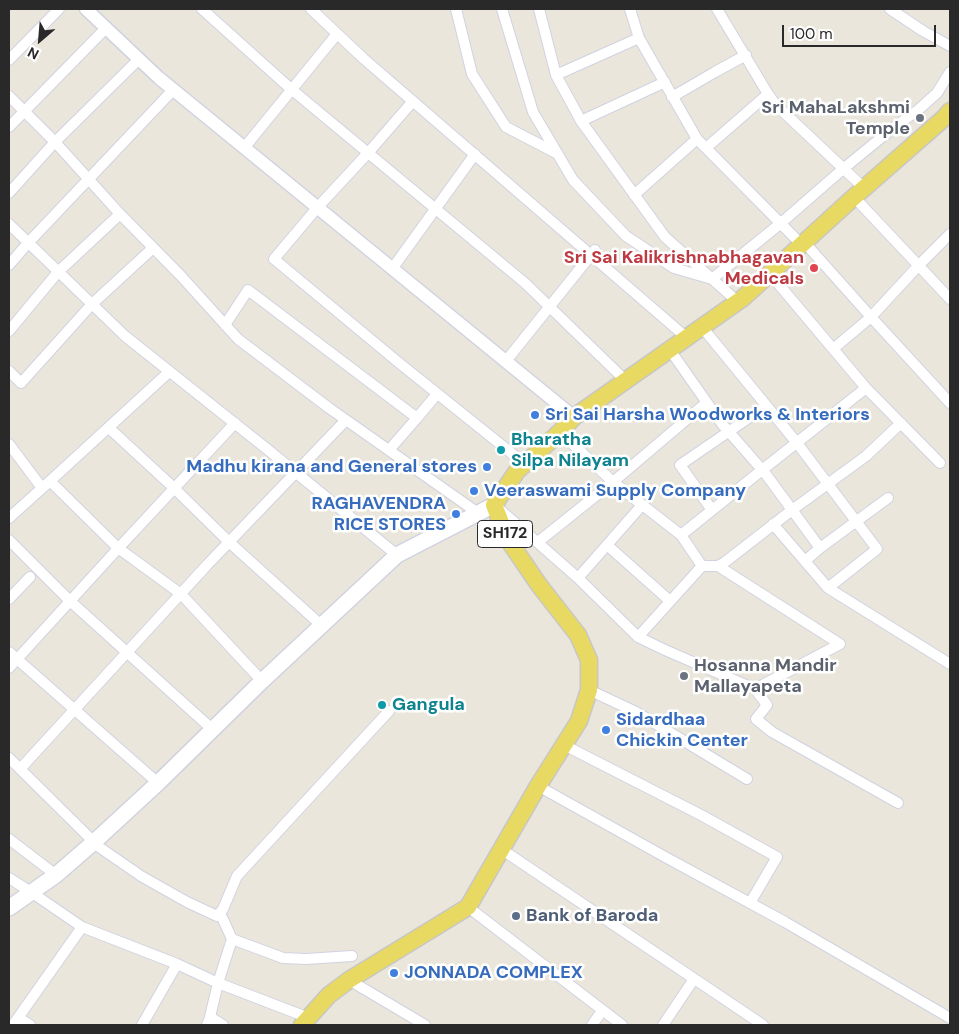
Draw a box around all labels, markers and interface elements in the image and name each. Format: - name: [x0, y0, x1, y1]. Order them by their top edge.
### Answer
- north arrow: [15, 15, 65, 65]
- scale bar: [784, 15, 938, 47]
- text: 100 m: [790, 24, 833, 44]
- text: N: [25, 43, 42, 64]
- place label: Sri MahaLakshmi Temple: [761, 97, 910, 140]
- marker: Sri MahaLakshmi Temple: [914, 112, 926, 124]
- place label: Sri Sai Kalikrishnabhagavan Medicals: [564, 247, 804, 290]
- marker: Sri Sai Kalikrishnabhagavan Medicals: [808, 262, 820, 274]
- place label: Sri Sai Harsha Woodworks & Interiors: [545, 404, 870, 426]
- marker: Sri Sai Harsha Woodworks & Interiors: [529, 409, 541, 421]
- place label: Bharatha Silpa Nilayam: [511, 429, 629, 472]
- marker: Bharatha Silpa Nilayam: [495, 444, 507, 456]
- place label: Madhu kirana and General stores: [186, 456, 477, 478]
- marker: Madhu kirana and General stores: [481, 461, 493, 473]
- place label: Veeraswami Supply Company: [484, 480, 746, 502]
- marker: Veeraswami Supply Company: [468, 485, 480, 497]
- place label: RAGHAVENDRA RICE STORES: [311, 493, 446, 536]
- marker: RAGHAVENDRA RICE STORES: [450, 508, 462, 520]
- road number: SH172: [478, 520, 532, 548]
- place label: Hosanna Mandir Mallayapeta: [694, 655, 837, 698]
- marker: Hosanna Mandir Mallayapeta: [678, 670, 690, 682]
- place label: Gangula: [392, 694, 465, 716]
- marker: Gangula: [376, 699, 388, 711]
- place label: Sidardhaa Chickin Center: [616, 709, 748, 752]
- marker: Sidardhaa Chickin Center: [600, 724, 612, 736]
- place label: Bank of Baroda: [526, 905, 658, 927]
- marker: Bank of Baroda: [510, 910, 522, 922]
- place label: JONNADA COMPLEX: [404, 962, 583, 984]
- marker: JONNADA COMPLEX: [388, 967, 400, 979]

